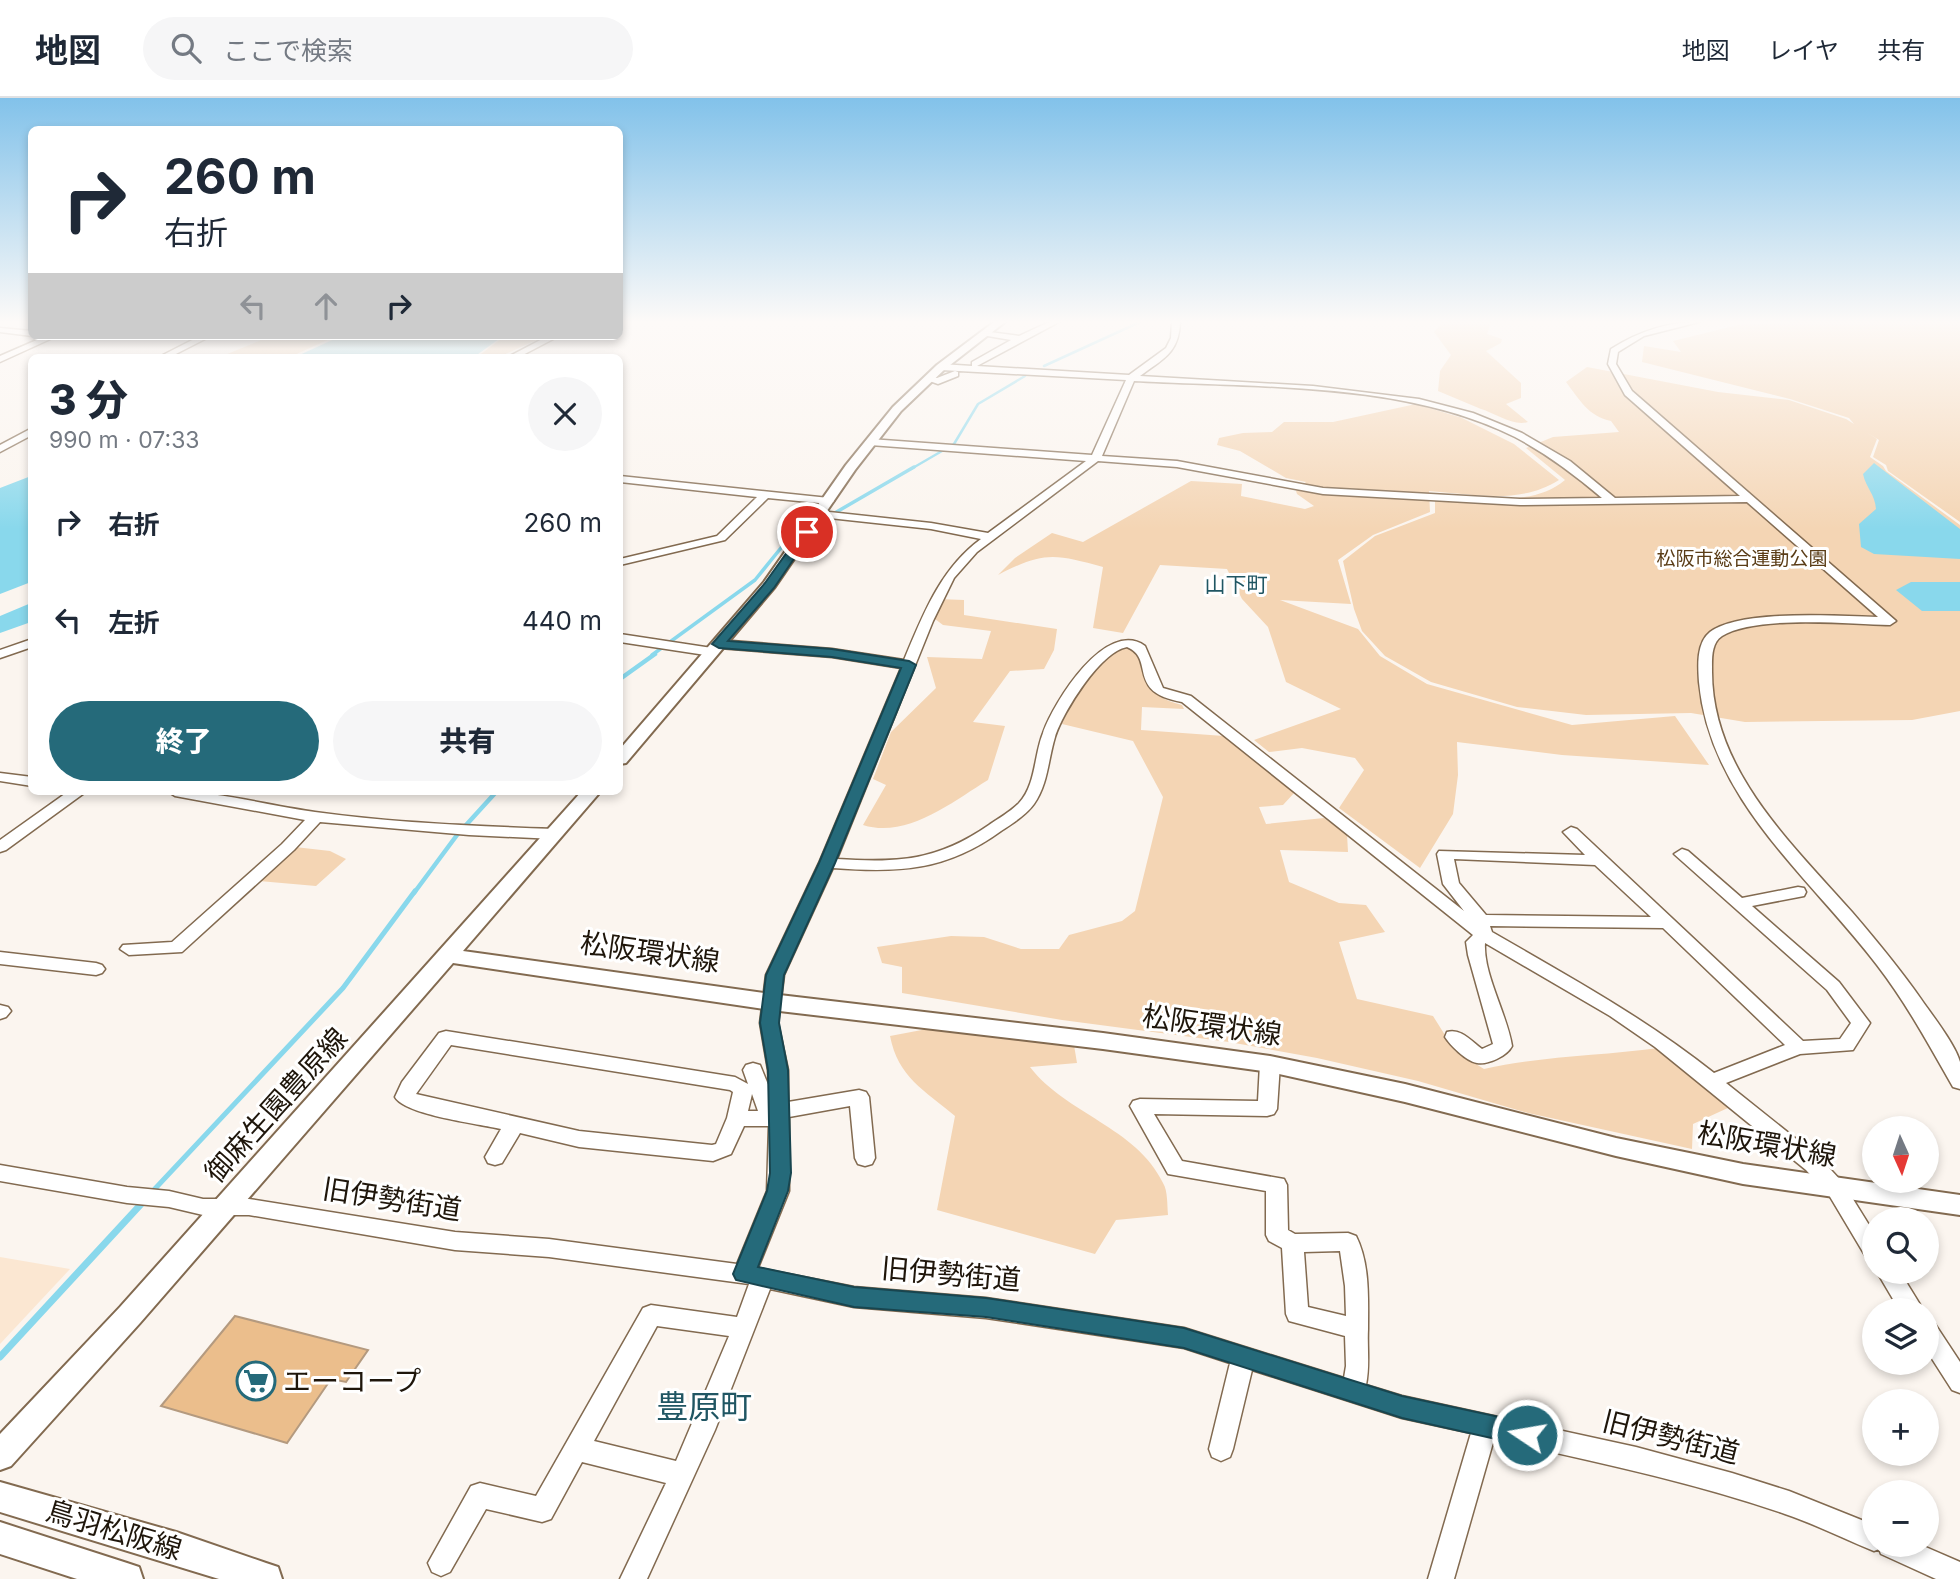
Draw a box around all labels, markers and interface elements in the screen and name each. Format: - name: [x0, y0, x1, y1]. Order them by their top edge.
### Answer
- search box: [143, 17, 633, 80]
- icon: search: [167, 29, 205, 67]
- text: 地図: [35, 30, 101, 70]
- text: ここで検索: [223, 35, 353, 66]
- text: 地図: [1682, 36, 1730, 65]
- text: レイヤ: [1768, 36, 1839, 65]
- text: 共有: [1877, 36, 1925, 65]
- text: 260 m: [164, 147, 316, 206]
- icon: right: [49, 154, 140, 245]
- text: 右折: [164, 213, 228, 252]
- icon: left: [234, 287, 272, 325]
- icon: ahead: [307, 287, 345, 325]
- icon: right: [380, 287, 418, 325]
- text: 3 分: [49, 374, 128, 425]
- button: close: [528, 377, 602, 451]
- text: 990 m · 07:33: [49, 426, 200, 454]
- pin: [777, 502, 837, 562]
- icon: right: [49, 503, 87, 541]
- text: 260 m: [524, 507, 602, 538]
- text: 右折: [108, 509, 160, 540]
- icon: arrive: [788, 513, 826, 551]
- park label: 松阪市総合運動公園: [1656, 547, 1828, 570]
- district label: 山下町: [1205, 572, 1268, 597]
- icon: left: [49, 601, 87, 639]
- text: 440 m: [522, 605, 602, 636]
- text: 左折: [108, 607, 160, 638]
- button: 終了: [49, 701, 319, 781]
- button: 共有: [333, 701, 602, 781]
- street label: 松阪環状線: [578, 925, 722, 979]
- street label: 松阪環状線: [1140, 998, 1284, 1052]
- street label: 御麻生園豊原線: [198, 1021, 354, 1189]
- street label: 松阪環状線: [1695, 1115, 1839, 1173]
- north arrow: [1862, 1116, 1939, 1194]
- map controls: [1862, 1116, 1939, 1557]
- street label: 旧伊勢街道: [320, 1171, 464, 1227]
- button: search: [1862, 1207, 1939, 1284]
- street label: 旧伊勢街道: [880, 1251, 1022, 1297]
- button: layers: [1862, 1298, 1939, 1375]
- supermarket icon: エーコープ: [235, 1360, 277, 1402]
- place label: エーコープ: [283, 1364, 421, 1398]
- district label: 豊原町: [656, 1387, 752, 1426]
- button: +: [1862, 1389, 1939, 1466]
- position arrow: [1490, 1398, 1564, 1472]
- street label: 旧伊勢街道: [1599, 1404, 1743, 1470]
- button: −: [1862, 1480, 1939, 1557]
- street label: 鳥羽松阪線: [42, 1493, 186, 1567]

